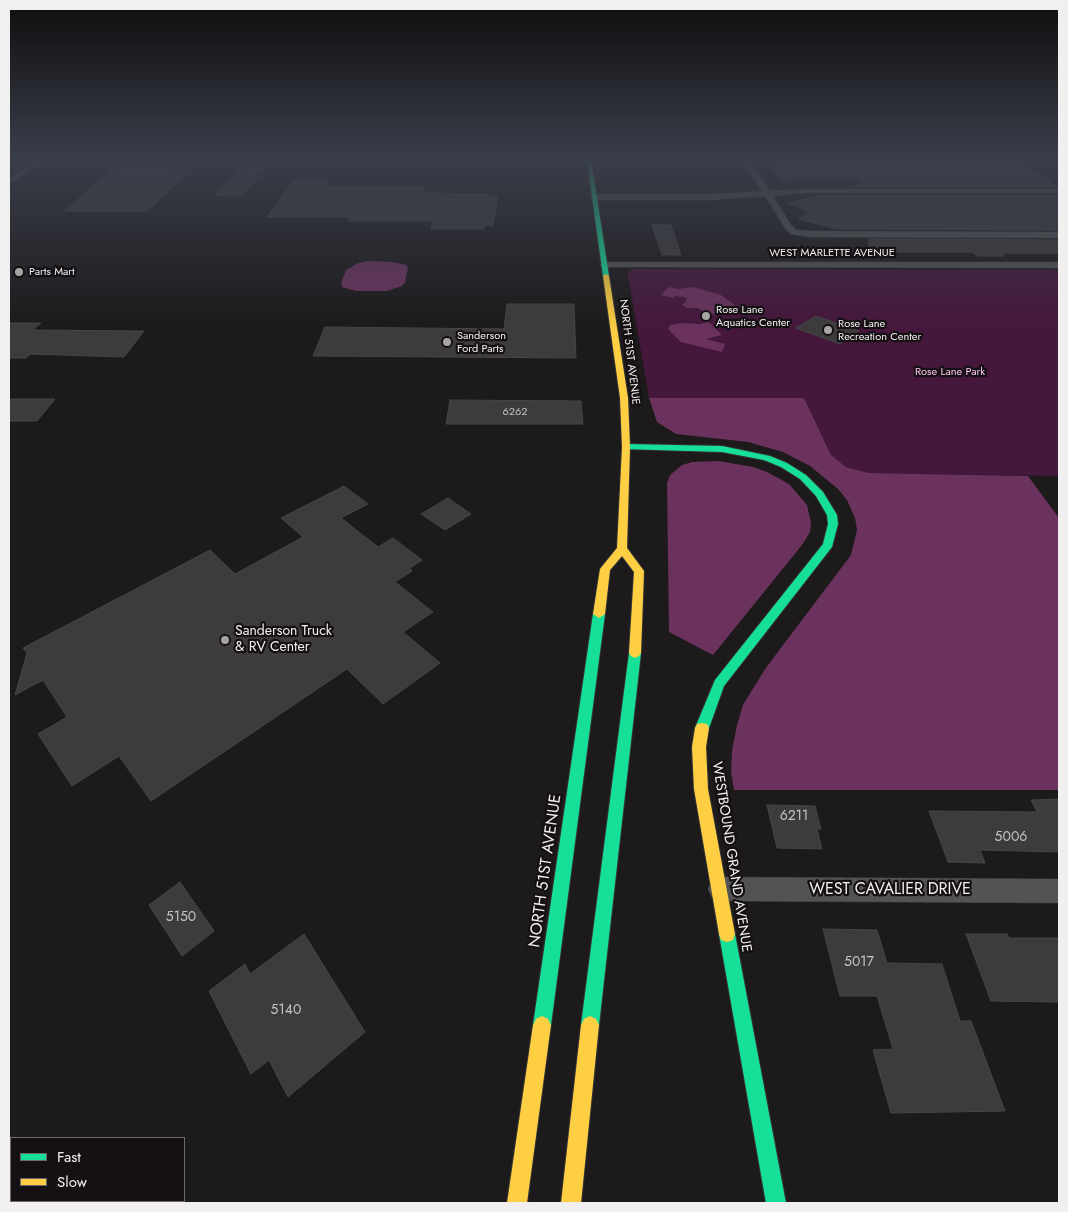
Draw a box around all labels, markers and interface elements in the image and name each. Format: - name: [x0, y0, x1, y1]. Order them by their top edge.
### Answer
- street label: WEST MARLETTE AVENUE: [769, 246, 895, 260]
- place label: Parts Mart: [29, 265, 75, 279]
- marker: Parts Mart: [13, 266, 25, 278]
- street label: NORTH 51ST AVENUE: [616, 298, 642, 406]
- place label: Rose Lane Aquatics Center: [716, 303, 790, 329]
- marker: Rose Lane Aquatics Center: [700, 310, 712, 322]
- place label: Rose Lane Recreation Center: [838, 317, 921, 343]
- marker: Rose Lane Recreation Center: [822, 324, 834, 336]
- place label: Sanderson Ford Parts: [457, 329, 506, 355]
- marker: Sanderson Ford Parts: [441, 336, 453, 348]
- park label: Rose Lane Park: [915, 365, 985, 379]
- house number: 6262: [502, 405, 528, 419]
- place label: Sanderson Truck & RV Center: [235, 624, 332, 656]
- marker: Sanderson Truck & RV Center: [219, 634, 231, 646]
- street label: WESTBOUND GRAND AVENUE: [708, 761, 754, 953]
- street label: NORTH 51ST AVENUE: [526, 793, 566, 949]
- house number: 6211: [780, 809, 808, 825]
- house number: 5006: [995, 830, 1027, 846]
- street label: WEST CAVALIER DRIVE: [809, 880, 971, 900]
- house number: 5150: [166, 910, 196, 926]
- house number: 5017: [844, 955, 874, 971]
- house number: 5140: [271, 1003, 301, 1019]
- legend: [10, 1137, 185, 1202]
- text: Fast: [57, 1146, 81, 1168]
- text: Slow: [57, 1171, 87, 1193]

